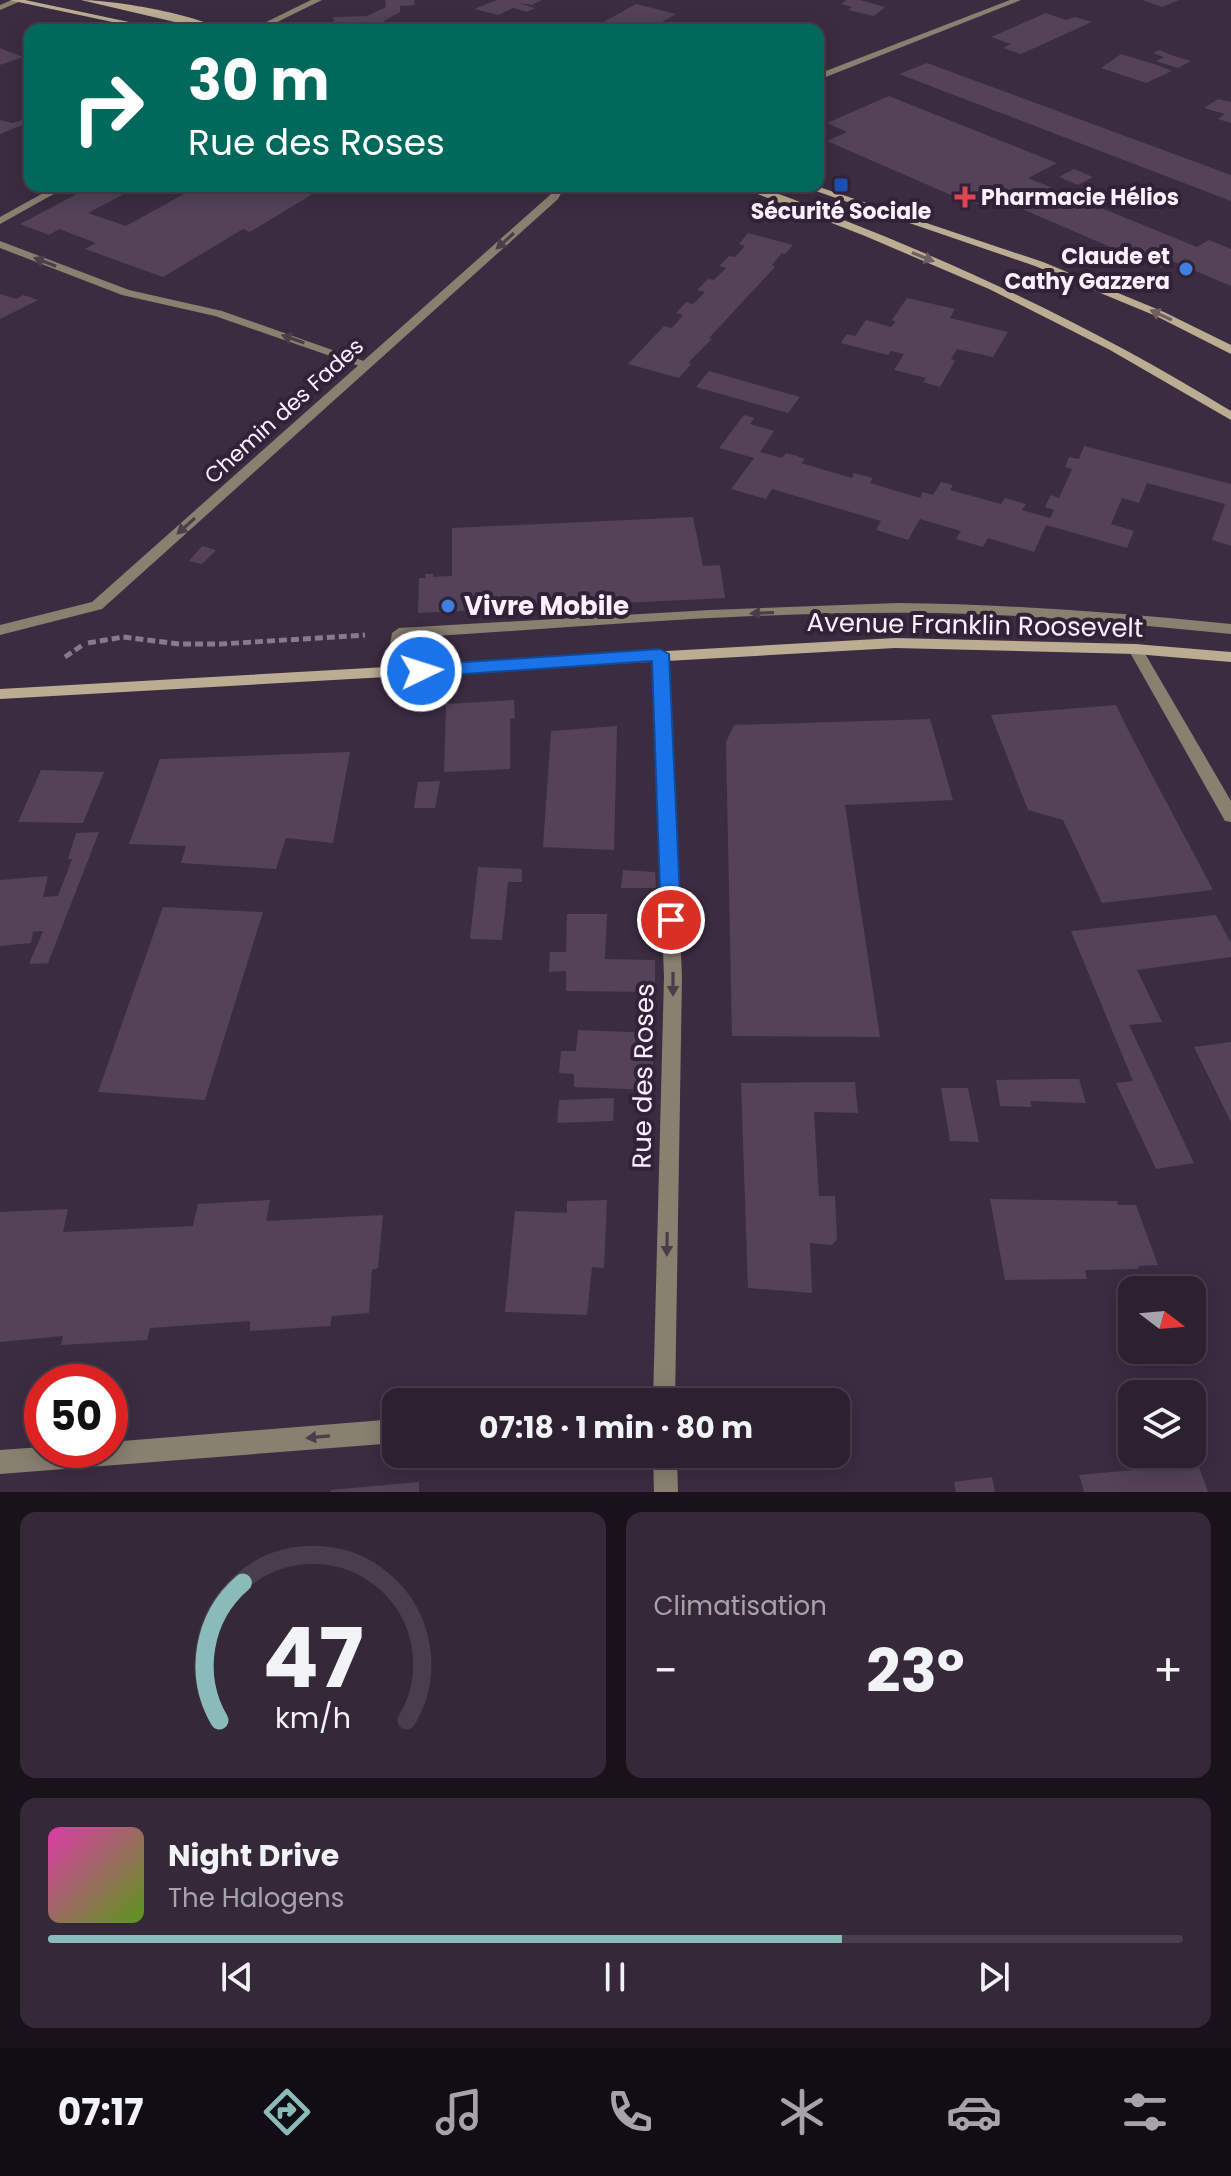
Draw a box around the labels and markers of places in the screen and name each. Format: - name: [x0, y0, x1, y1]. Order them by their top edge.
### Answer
- marker: Sécurité Sociale: [832, 176, 850, 194]
- place label: Pharmacie Hélios: [981, 182, 1179, 213]
- marker: Pharmacie Hélios: [956, 188, 974, 206]
- place label: Sécurité Sociale: [751, 196, 931, 227]
- place label: Claude et Cathy Gazzera: [1005, 241, 1170, 297]
- marker: Claude et Cathy Gazzera: [1177, 260, 1195, 278]
- place label: Vivre Mobile: [464, 588, 629, 624]
- marker: Vivre Mobile: [439, 597, 457, 615]
- pin: [637, 886, 705, 954]

